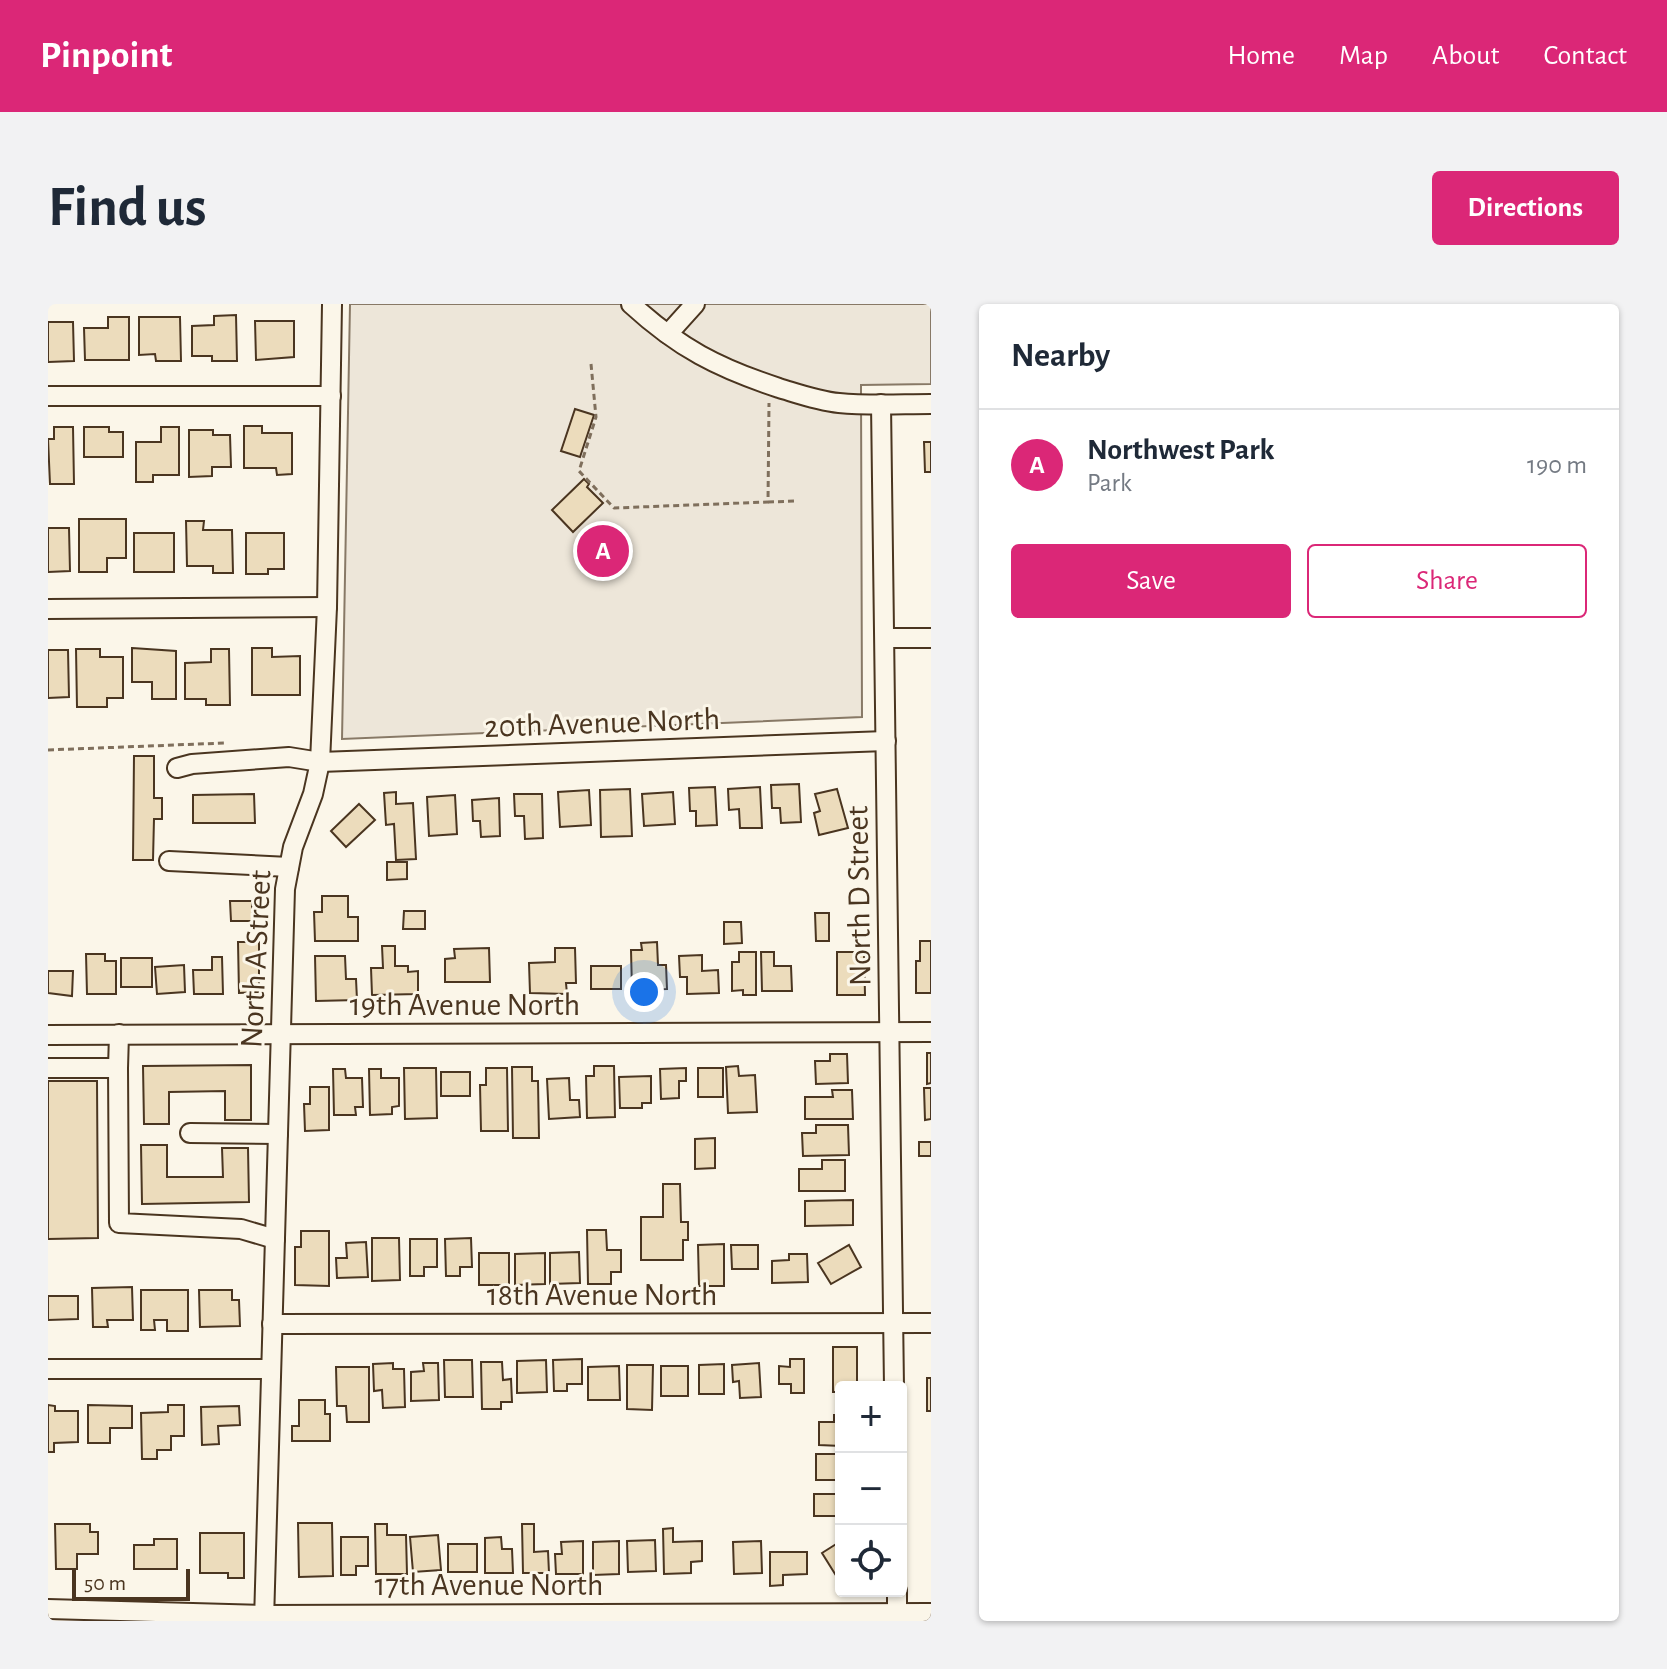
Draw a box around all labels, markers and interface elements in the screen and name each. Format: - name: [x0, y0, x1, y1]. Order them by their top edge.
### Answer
- text: Pinpoint: [40, 37, 172, 75]
- text: Home: [1228, 42, 1295, 70]
- text: Map: [1339, 42, 1388, 70]
- text: About: [1432, 42, 1500, 70]
- text: Contact: [1544, 42, 1627, 70]
- button: Directions: [1432, 171, 1619, 245]
- text: Find us: [48, 180, 206, 236]
- text: Nearby: [1011, 339, 1110, 373]
- text: Northwest Park: [1087, 435, 1274, 465]
- text: A: [1029, 452, 1045, 478]
- text: 190 m: [1527, 452, 1587, 478]
- text: Park: [1087, 470, 1132, 496]
- pin: A: [577, 521, 629, 581]
- button: Save: [1011, 544, 1291, 618]
- button: Share: [1307, 544, 1587, 618]
- street label: 20th Avenue North: [484, 703, 720, 743]
- street label: North D Street: [841, 806, 877, 986]
- street label: North A Street: [235, 869, 277, 1049]
- your location: [624, 972, 664, 1012]
- street label: 19th Avenue North: [350, 989, 580, 1021]
- street label: 18th Avenue North: [487, 1279, 717, 1311]
- map controls: [835, 1381, 907, 1597]
- button: +: [835, 1381, 907, 1453]
- button: −: [835, 1453, 907, 1525]
- button: locate: [835, 1525, 907, 1597]
- scale bar: [72, 1565, 190, 1601]
- street label: 17th Avenue North: [375, 1569, 603, 1601]
- text: 50 m: [84, 1572, 126, 1594]

